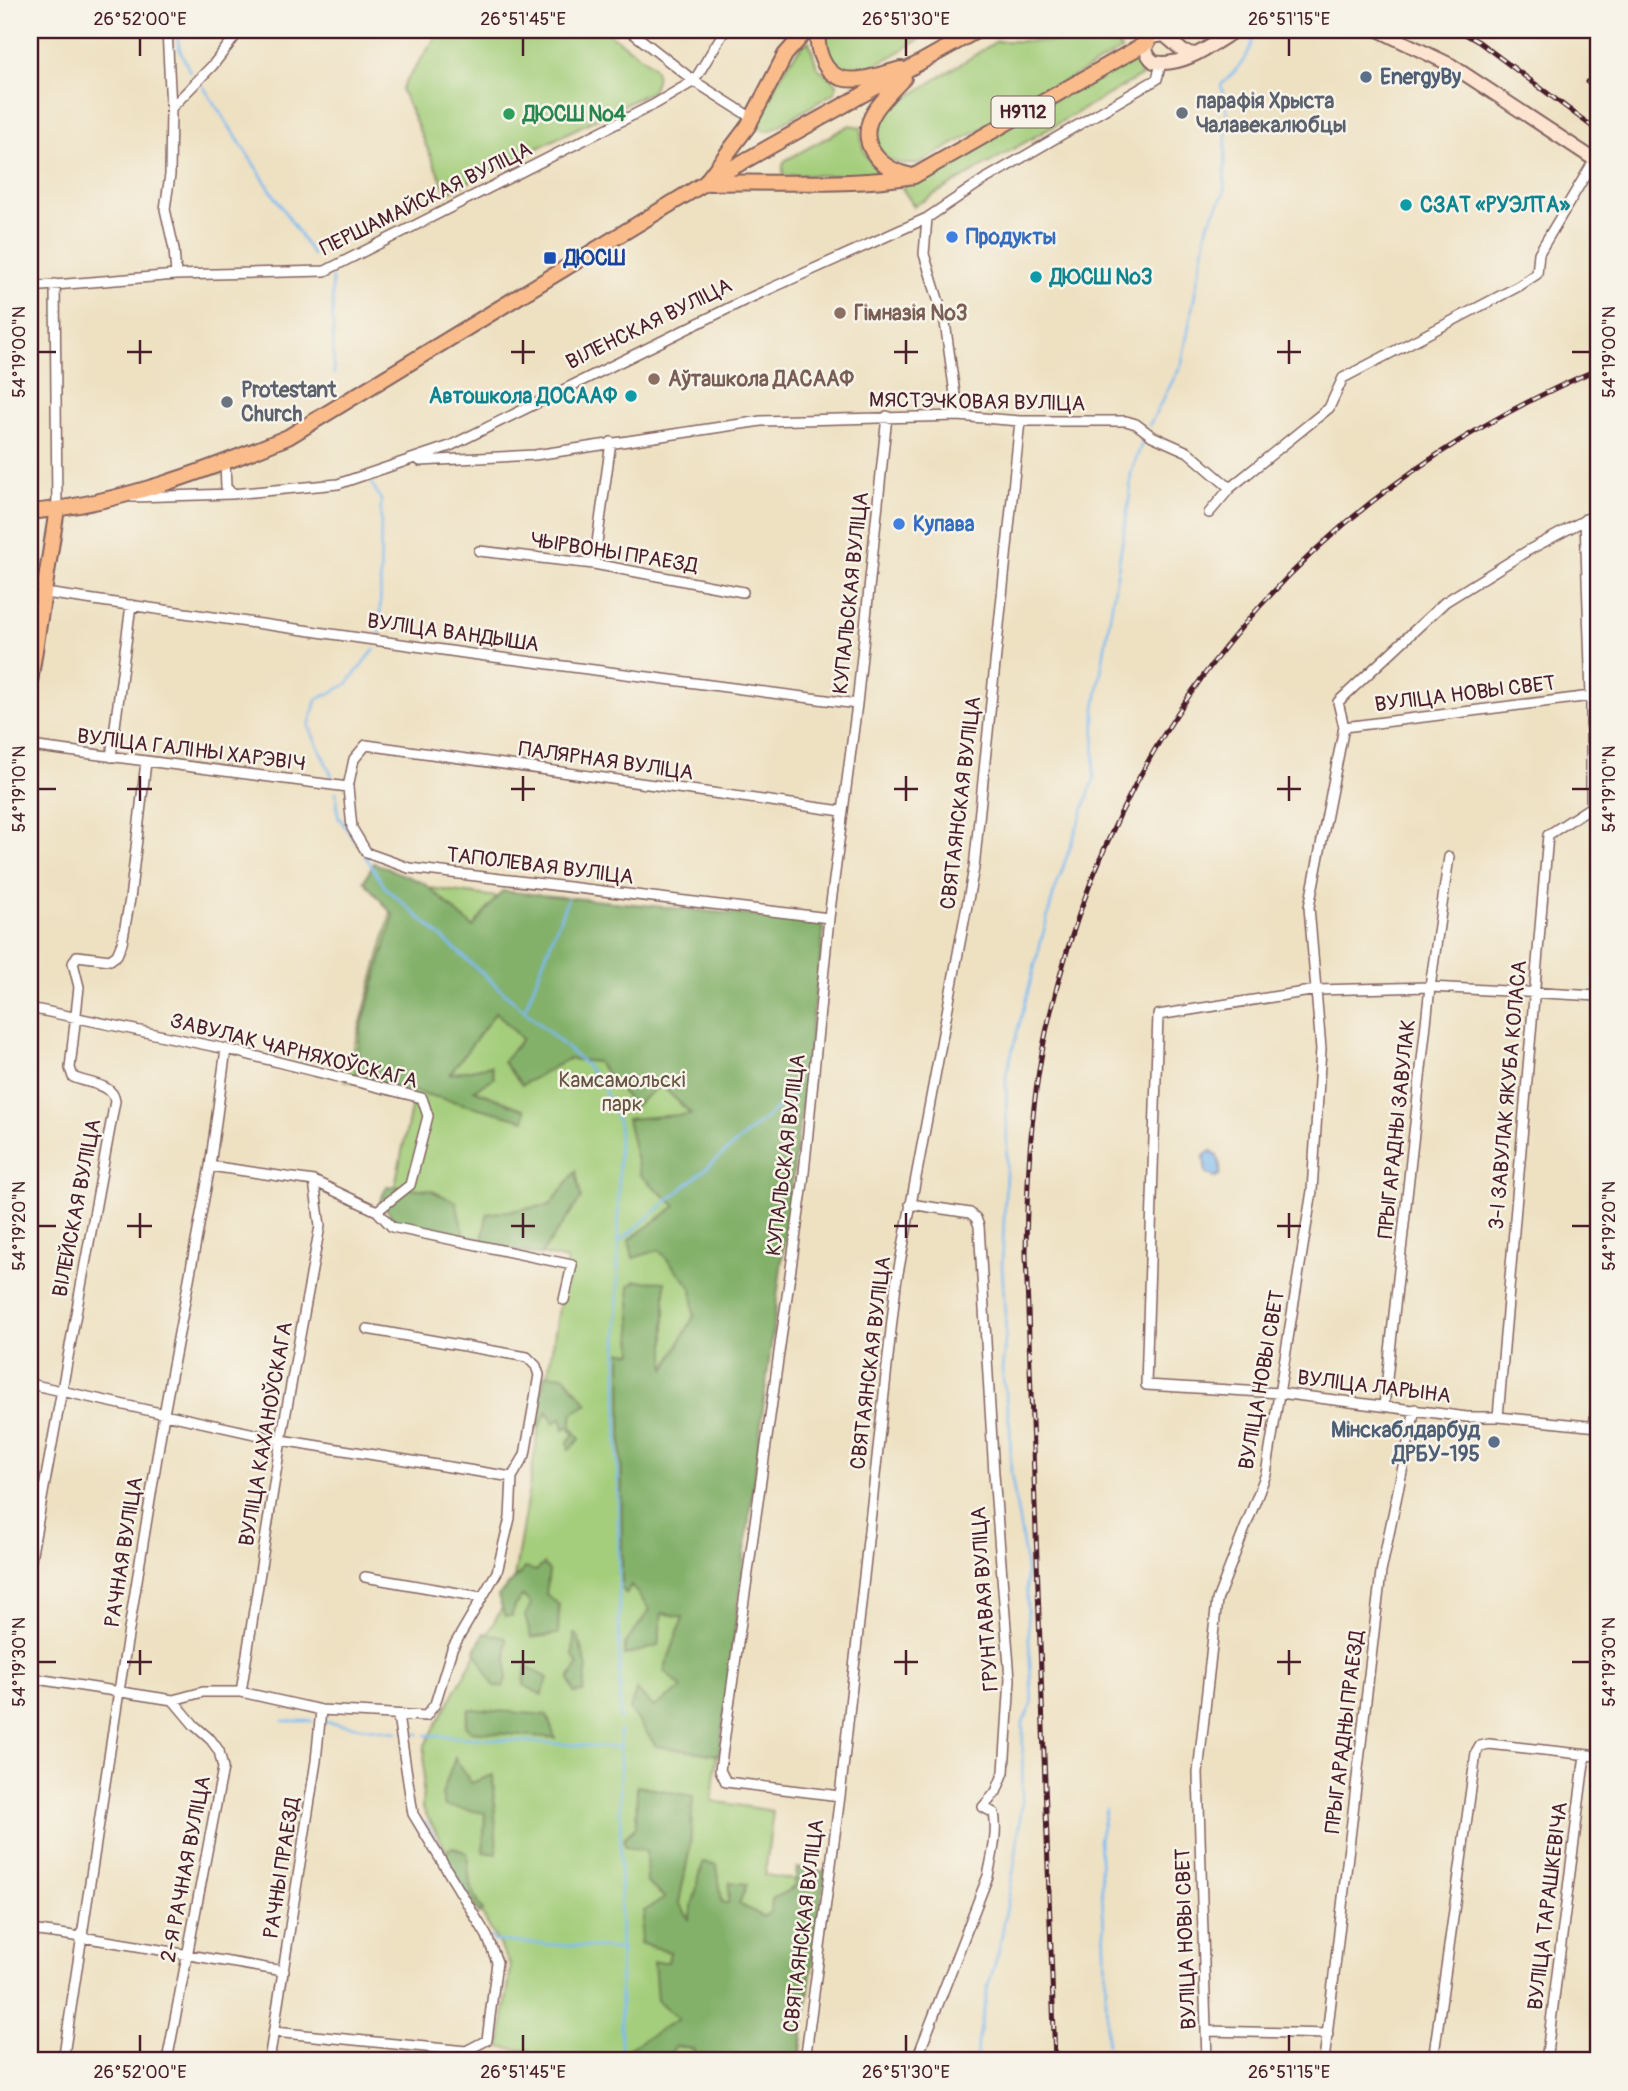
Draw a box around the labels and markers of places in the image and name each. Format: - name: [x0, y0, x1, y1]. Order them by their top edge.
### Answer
- place label: EnergyBy: [1380, 64, 1461, 91]
- marker: EnergyBy: [1358, 69, 1374, 85]
- place label: парафія Хрыста Чалавекалюбцы: [1196, 88, 1347, 139]
- place label: ДЮСШ №4: [521, 101, 627, 128]
- marker: парафія Хрыста Чалавекалюбцы: [1174, 105, 1190, 121]
- marker: ДЮСШ №4: [501, 106, 517, 122]
- place label: СЗАТ «РУЭЛТА»: [1420, 192, 1570, 219]
- marker: СЗАТ «РУЭЛТА»: [1398, 197, 1414, 213]
- place label: Продукты: [966, 224, 1056, 251]
- marker: Продукты: [944, 229, 960, 245]
- place label: ДЮСШ: [562, 245, 626, 272]
- marker: ДЮСШ: [542, 250, 558, 266]
- place label: ДЮСШ №3: [1048, 264, 1153, 291]
- marker: ДЮСШ №3: [1028, 269, 1044, 285]
- place label: Гімназія №3: [854, 300, 967, 327]
- marker: Гімназія №3: [832, 305, 848, 321]
- place label: Аўташкола ДАСААФ: [668, 366, 855, 393]
- marker: Аўташкола ДАСААФ: [646, 371, 662, 387]
- place label: Protestant Church: [241, 377, 337, 428]
- place label: Автошкола ДОСААФ: [429, 383, 618, 410]
- marker: Автошкола ДОСААФ: [623, 388, 639, 404]
- marker: Protestant Church: [219, 394, 235, 410]
- place label: Купава: [913, 511, 975, 538]
- marker: Купава: [891, 516, 907, 532]
- place label: Мінскаблдарбуд ДРБУ-195: [1331, 1417, 1480, 1468]
- marker: Мінскаблдарбуд ДРБУ-195: [1486, 1434, 1502, 1450]

